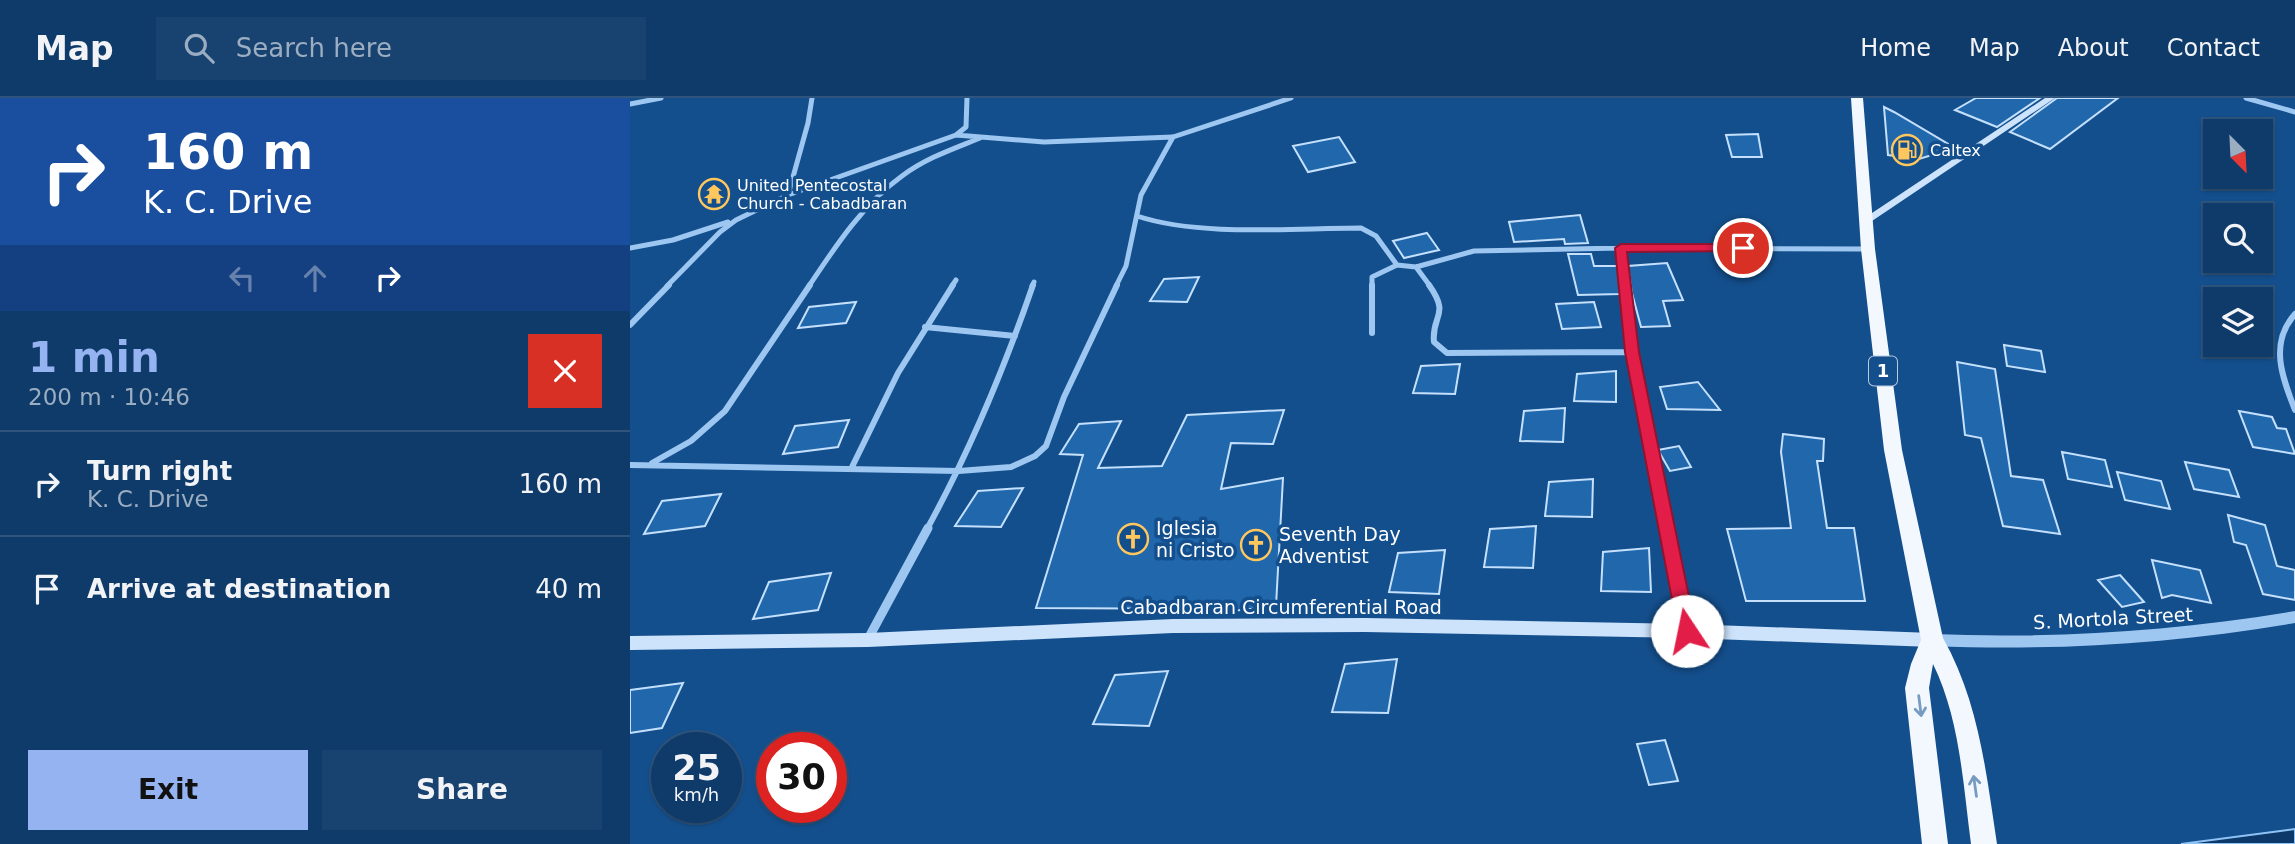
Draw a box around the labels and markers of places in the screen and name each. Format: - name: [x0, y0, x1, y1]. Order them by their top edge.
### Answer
- fuel station icon: Caltex: [1890, 133, 1924, 167]
- place label: Caltex: [1930, 141, 1981, 160]
- place label: United Pentecostal Church - Cabadbaran: [737, 176, 907, 213]
- temple icon: United Pentecostal Church - Cabadbaran: [697, 177, 731, 211]
- pin: [1713, 218, 1773, 278]
- place label: Iglesia ni Cristo: [1156, 517, 1235, 561]
- church icon: Iglesia ni Cristo: [1116, 522, 1150, 556]
- place label: Seventh Day Adventist: [1279, 523, 1401, 567]
- church icon: Seventh Day Adventist: [1239, 528, 1273, 562]

